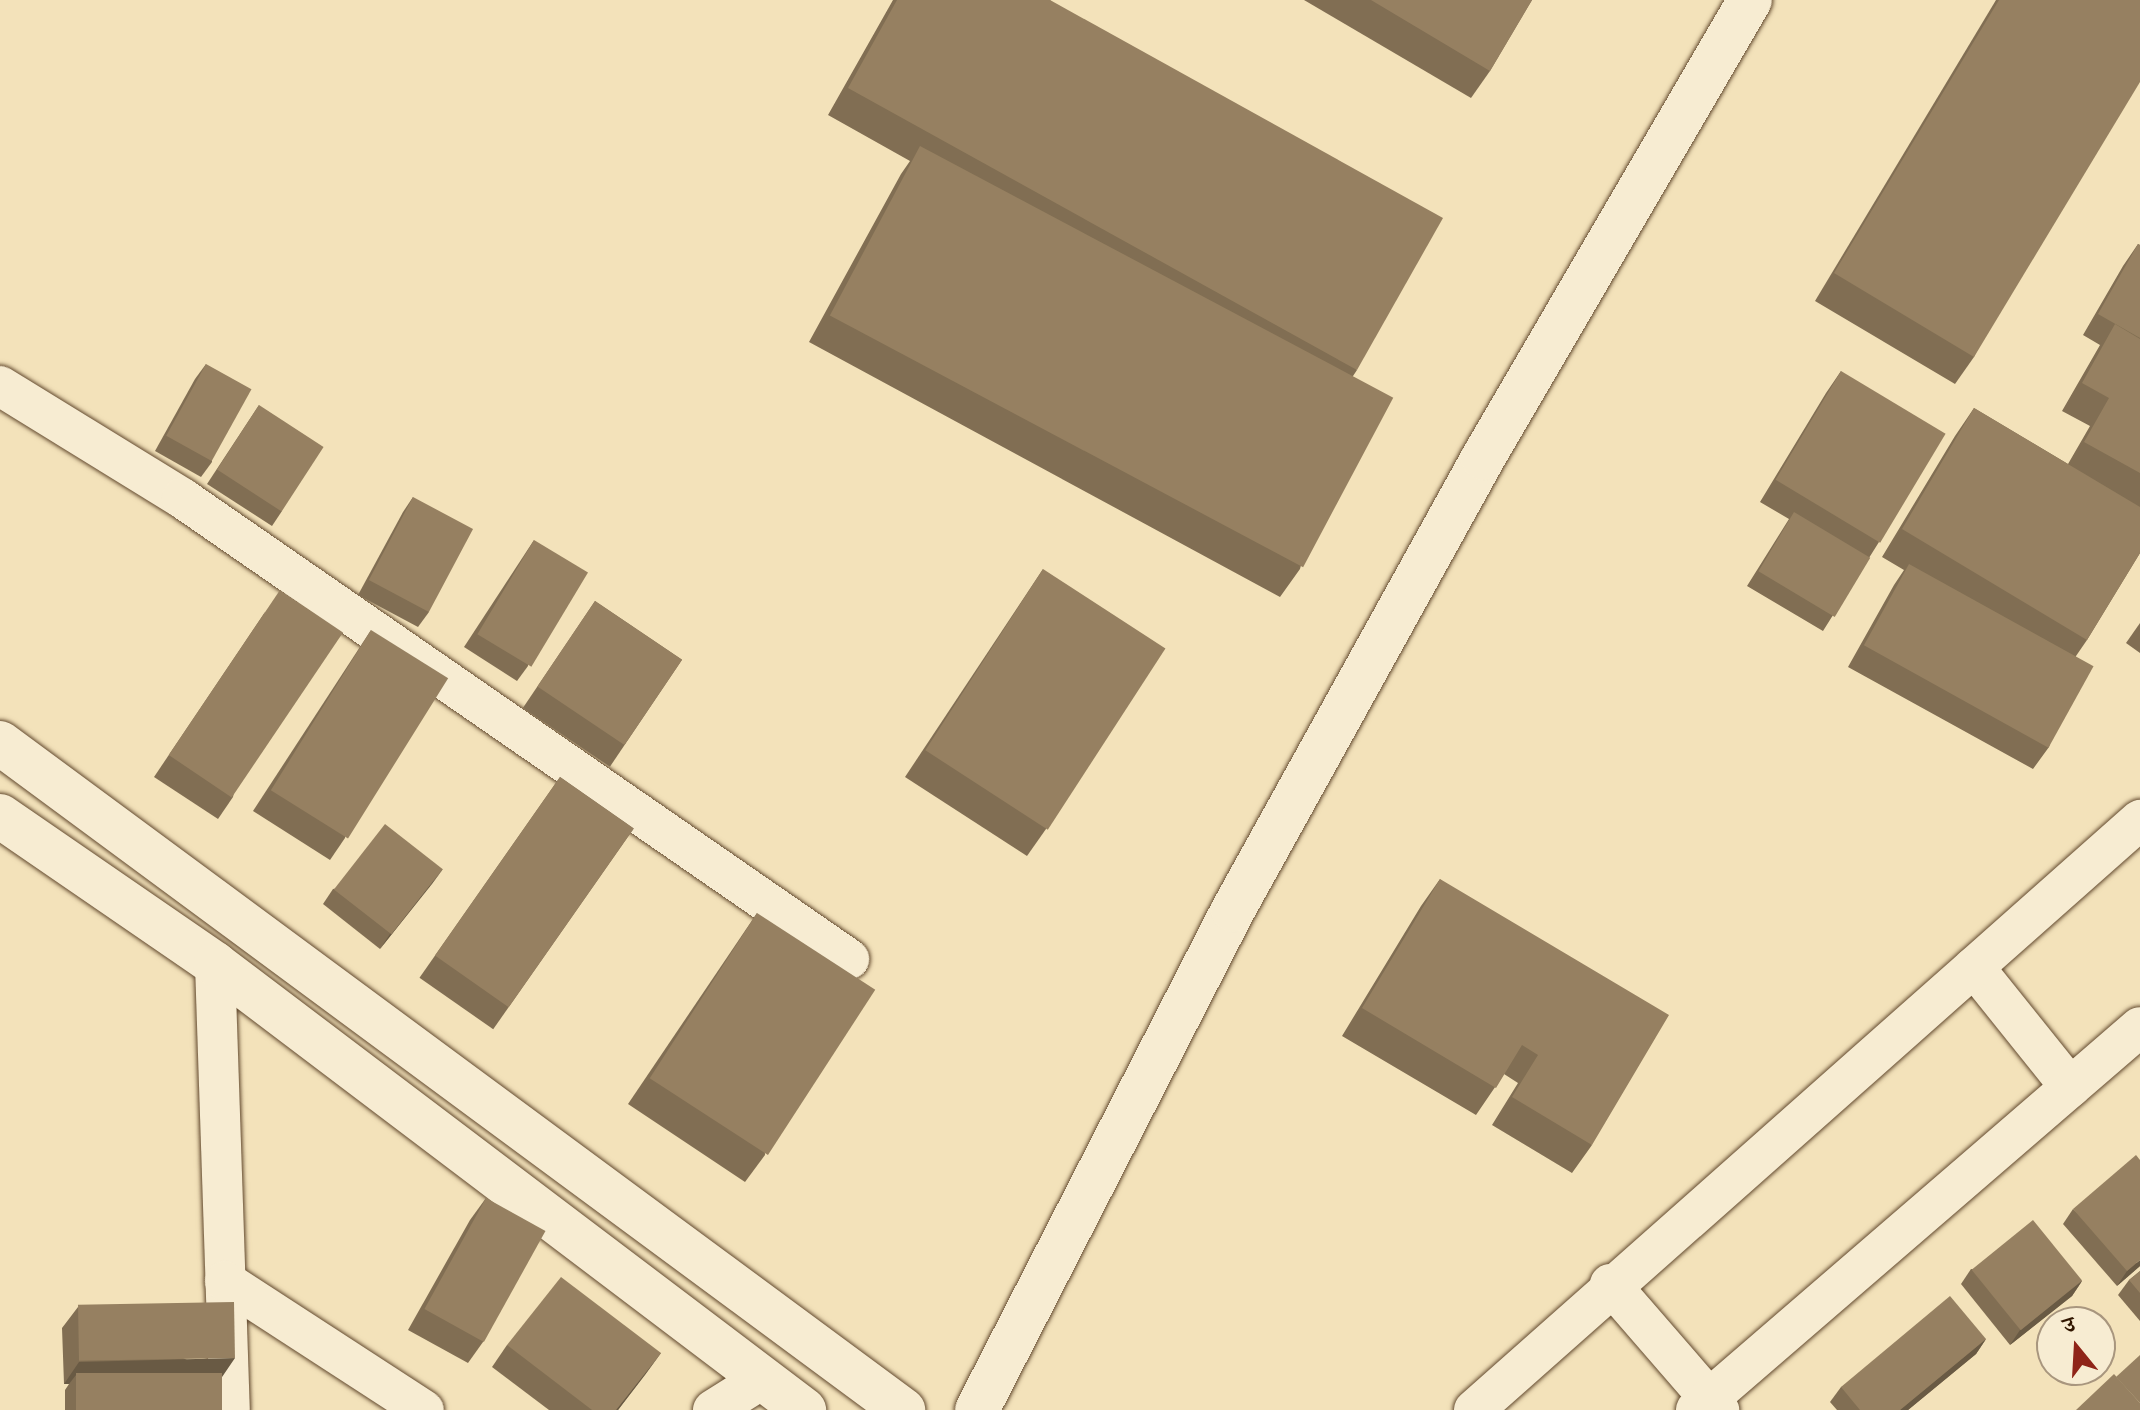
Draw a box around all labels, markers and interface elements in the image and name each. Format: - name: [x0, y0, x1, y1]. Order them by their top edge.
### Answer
- north arrow: [2036, 1306, 2116, 1386]
- text: उ: [2060, 1310, 2079, 1339]

